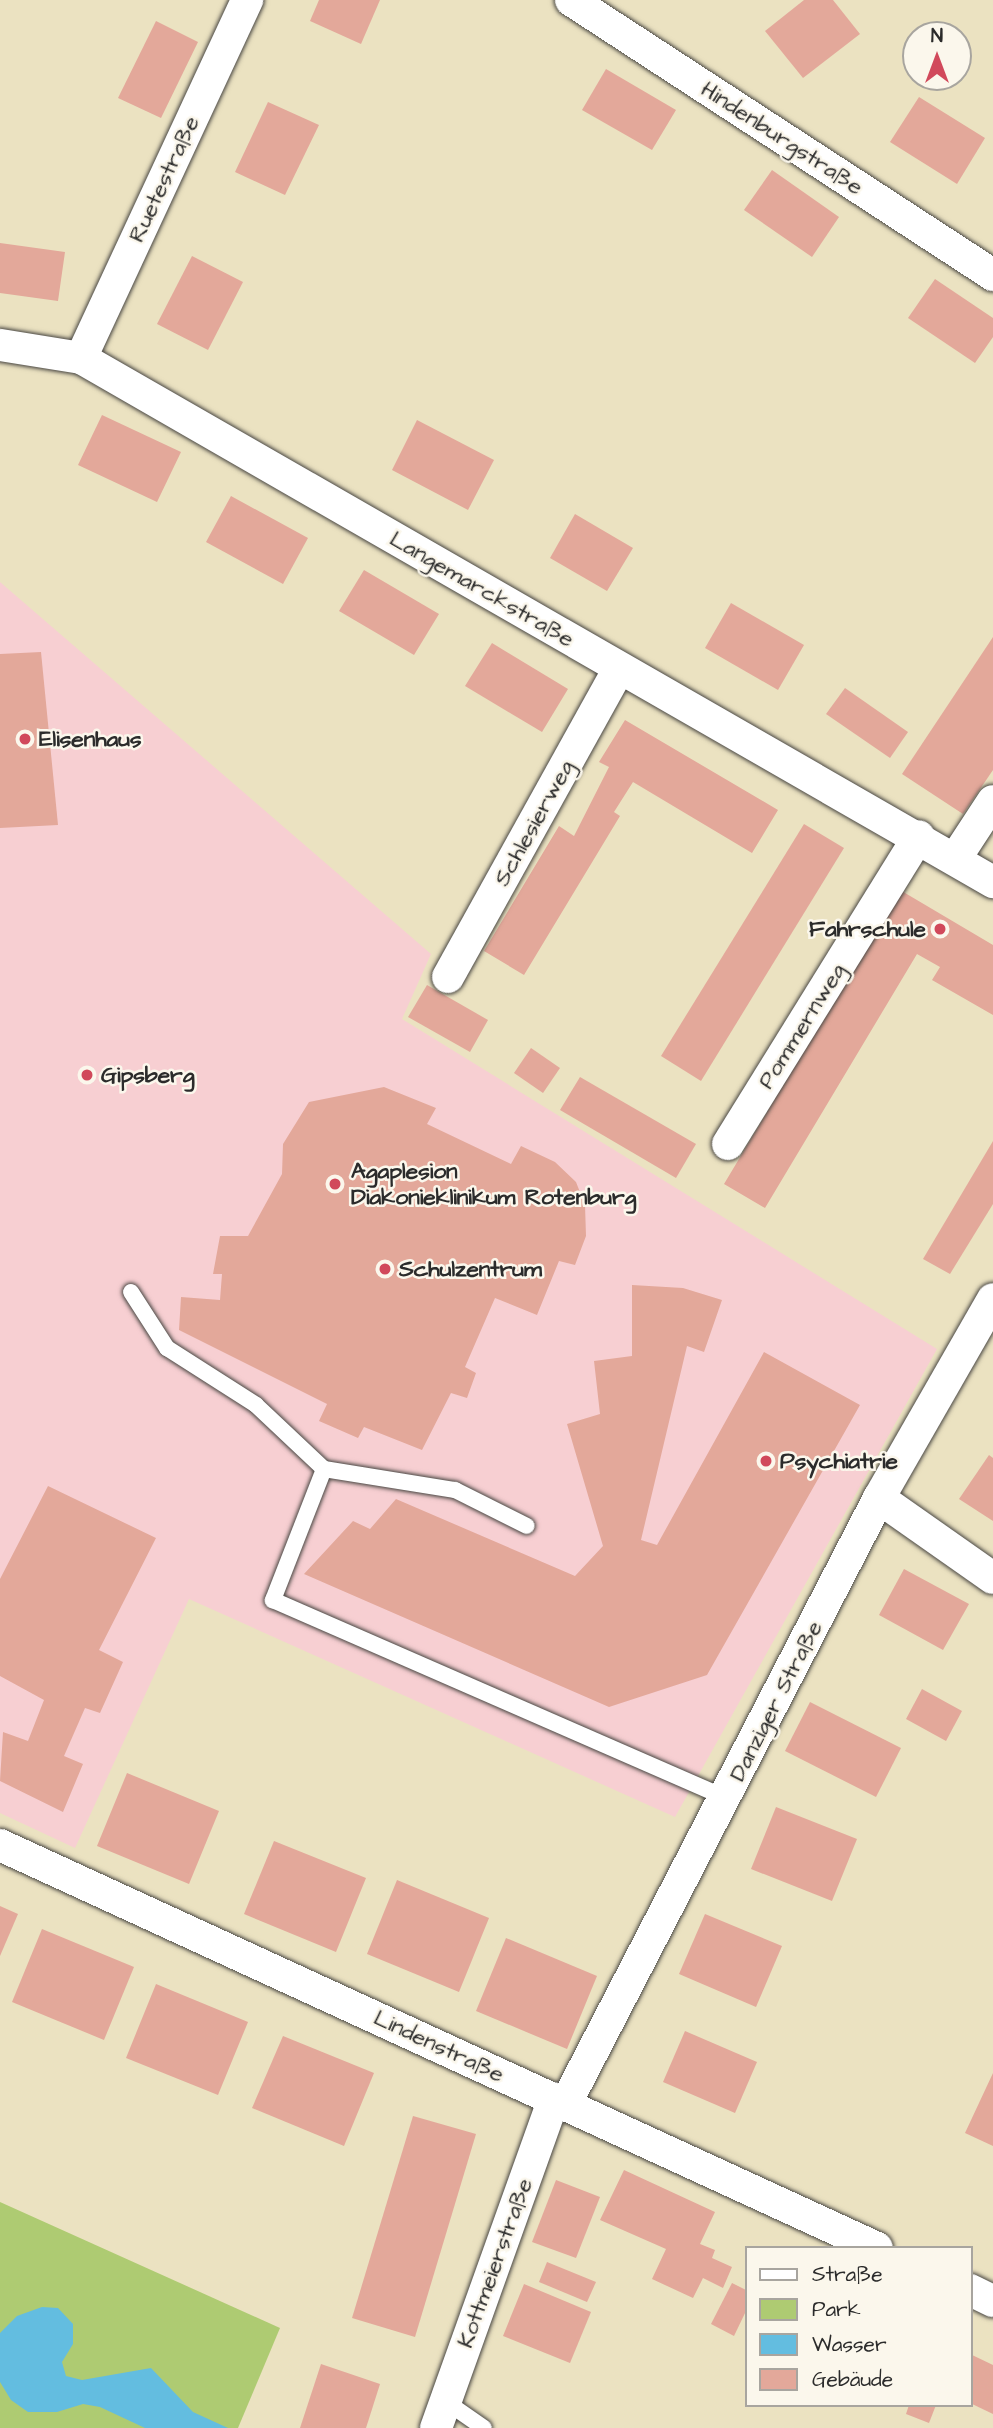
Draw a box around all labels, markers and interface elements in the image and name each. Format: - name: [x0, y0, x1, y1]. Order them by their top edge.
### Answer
- north arrow: [902, 21, 972, 91]
- text: N: [931, 23, 943, 50]
- street label: Hindenburgstraße: [696, 75, 868, 201]
- street label: Ruetestraße: [123, 111, 205, 247]
- street label: Langemarckstraße: [385, 525, 579, 653]
- place label: Elisenhaus: [39, 725, 142, 753]
- marker: Elisenhaus: [17, 731, 33, 747]
- street label: Schlesierweg: [488, 755, 580, 891]
- place label: Fahrschule: [809, 915, 926, 943]
- marker: Fahrschule: [932, 921, 948, 937]
- street label: Pommernweg: [752, 958, 852, 1094]
- place label: Gipsberg: [101, 1061, 195, 1089]
- marker: Gipsberg: [79, 1067, 95, 1083]
- place label: Agaplesion Diakonieklinikum Rotenburg: [351, 1157, 636, 1211]
- marker: Agaplesion Diakonieklinikum Rotenburg: [325, 1174, 345, 1194]
- place label: Schulzentrum: [399, 1255, 542, 1283]
- marker: Schulzentrum: [377, 1261, 393, 1277]
- place label: Psychiatrie: [780, 1447, 898, 1475]
- marker: Psychiatrie: [758, 1453, 774, 1469]
- street label: Danziger Straße: [724, 1616, 828, 1786]
- street label: Lindenstraße: [369, 2004, 509, 2088]
- street label: Kottmeierstraße: [452, 2174, 538, 2352]
- legend: [744, 2246, 972, 2407]
- text: Straße: [812, 2260, 883, 2289]
- text: Park: [812, 2295, 861, 2324]
- text: Wasser: [812, 2330, 886, 2359]
- text: Gebäude: [812, 2365, 893, 2394]

